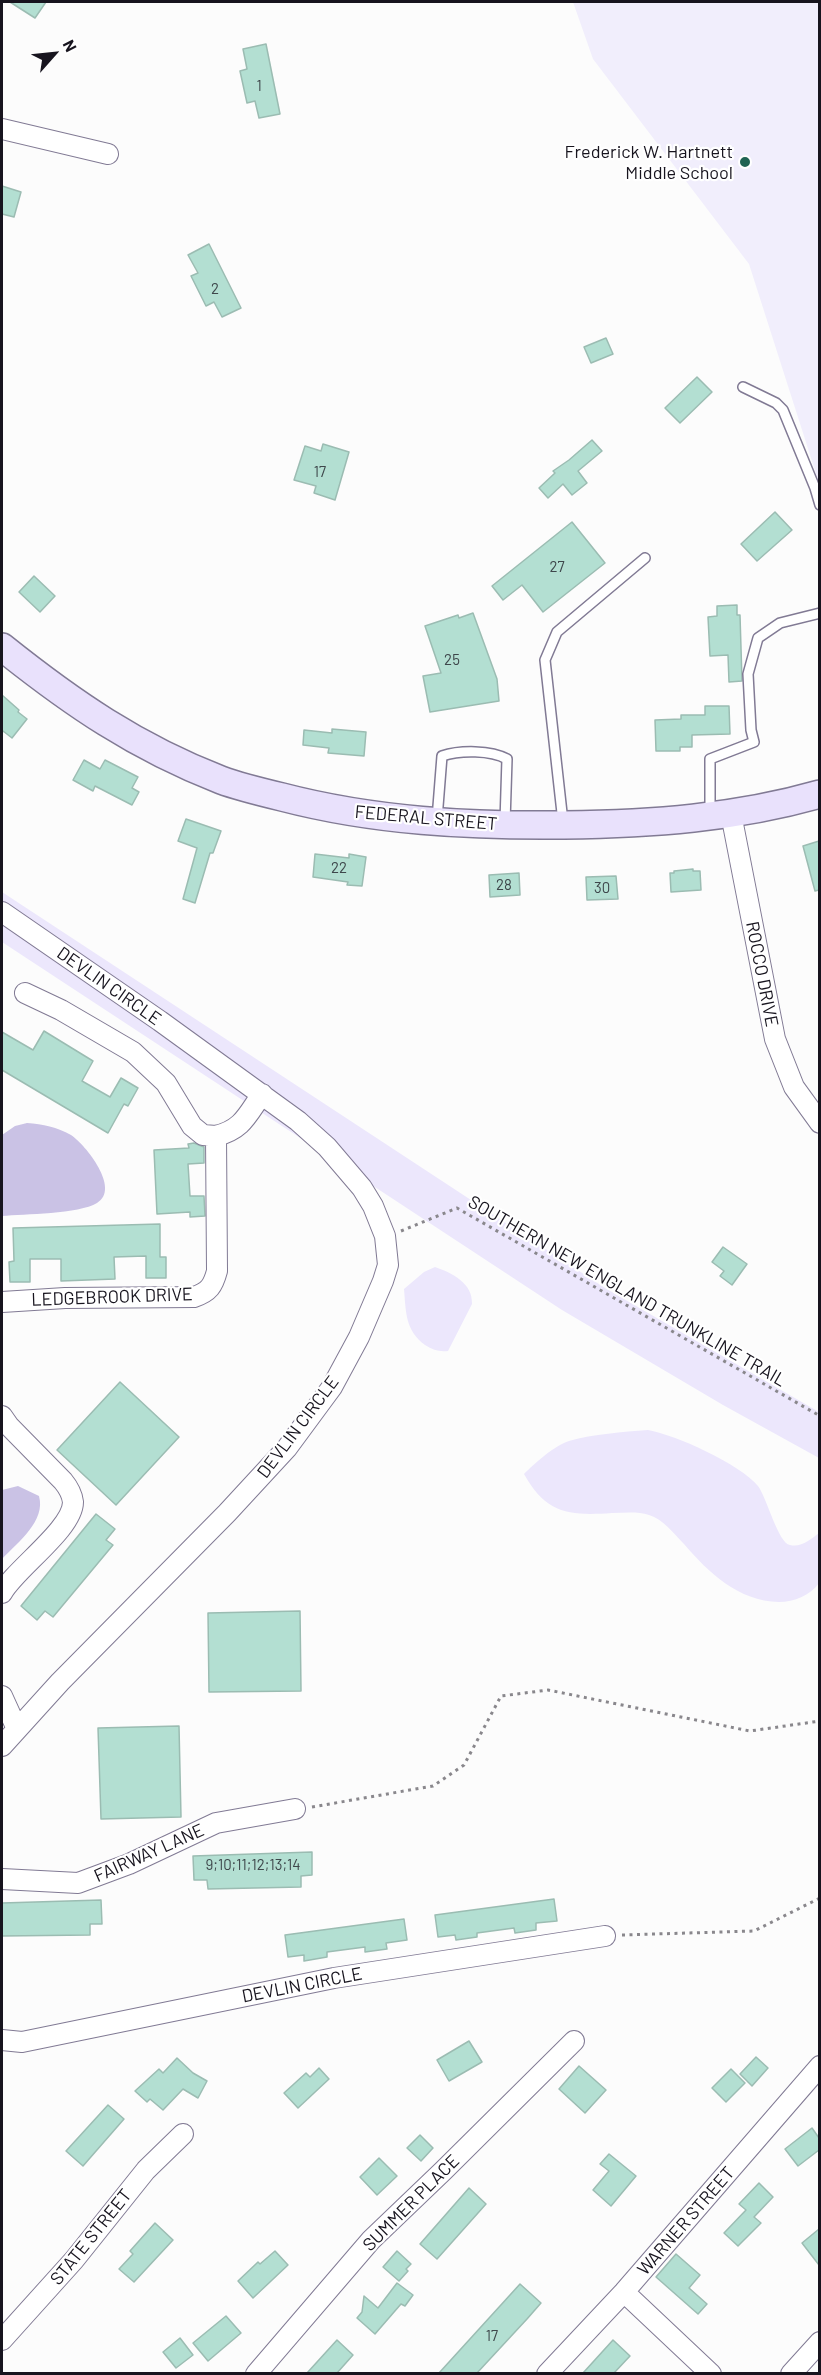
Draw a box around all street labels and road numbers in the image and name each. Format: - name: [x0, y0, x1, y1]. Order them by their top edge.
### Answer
- street label: FEDERAL STREET: [354, 801, 498, 835]
- street label: ROCCO DRIVE: [741, 919, 783, 1029]
- street label: DEVLIN CIRCLE: [53, 942, 165, 1030]
- street label: SOUTHERN NEW ENGLAND TRUNKLINE TRAIL: [464, 1191, 790, 1391]
- street label: LEDGEBROOK DRIVE: [31, 1283, 193, 1311]
- street label: DEVLIN CIRCLE: [253, 1372, 343, 1482]
- street label: FAIRWAY LANE: [91, 1819, 207, 1887]
- street label: DEVLIN CIRCLE: [240, 1963, 364, 2007]
- street label: SUMMER PLACE: [358, 2150, 464, 2256]
- street label: WARNER STREET: [633, 2162, 739, 2280]
- street label: STATE STREET: [46, 2185, 136, 2289]

